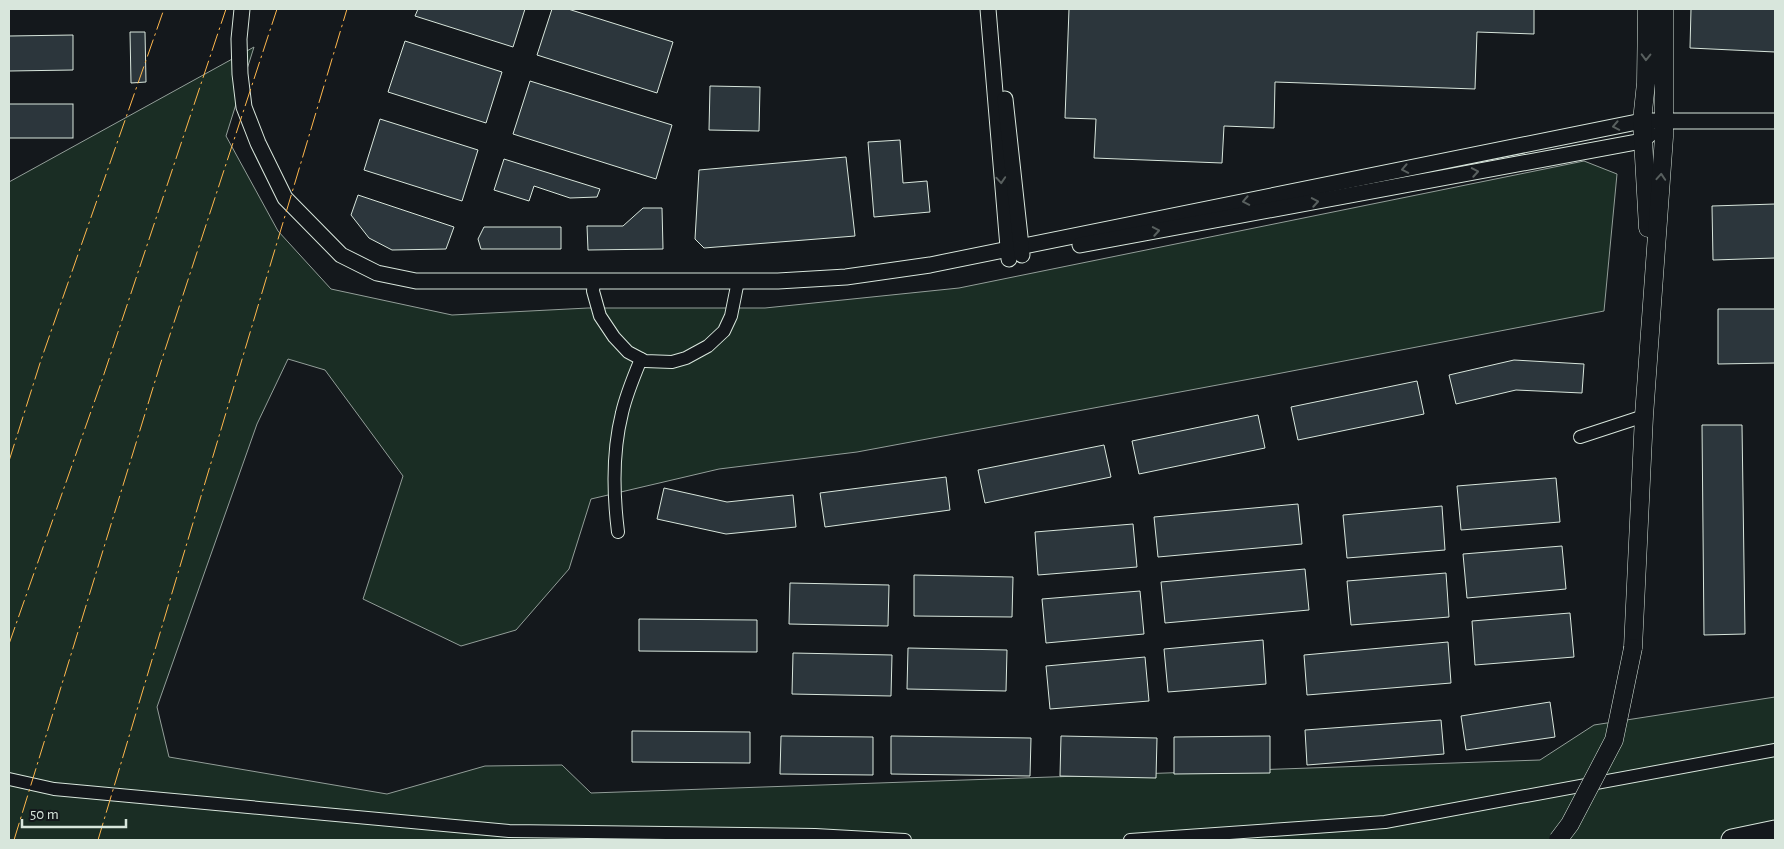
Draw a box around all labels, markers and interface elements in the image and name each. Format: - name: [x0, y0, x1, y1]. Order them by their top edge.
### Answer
- one-way arrow: [1641, 54, 1651, 62]
- one-way arrow: [1612, 121, 1620, 131]
- one-way arrow: [1401, 163, 1410, 174]
- one-way arrow: [1471, 168, 1480, 178]
- one-way arrow: [1655, 173, 1666, 181]
- one-way arrow: [996, 176, 1007, 184]
- one-way arrow: [1242, 196, 1250, 206]
- one-way arrow: [1311, 197, 1320, 207]
- one-way arrow: [1151, 227, 1160, 237]
- scale bar: [22, 796, 126, 828]
- text: 50 m: [30, 807, 59, 822]

